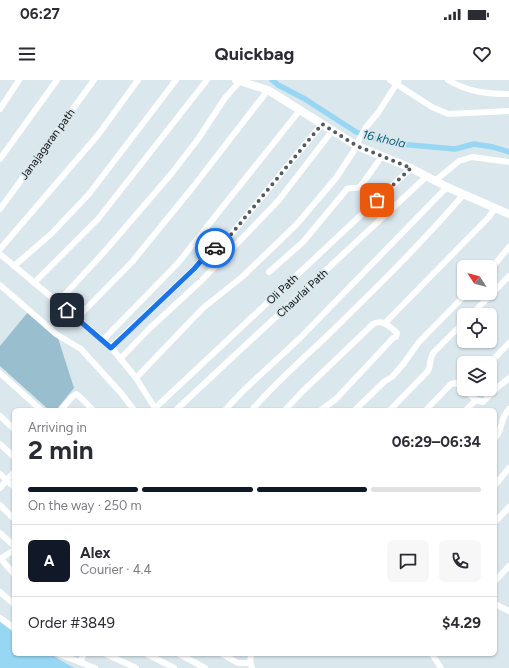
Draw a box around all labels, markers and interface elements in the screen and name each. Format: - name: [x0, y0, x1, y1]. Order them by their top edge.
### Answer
- text: 06:27: [20, 5, 60, 23]
- icon: menu: [16, 43, 38, 65]
- text: Quickbag: [215, 43, 294, 65]
- icon: heart: [471, 43, 493, 65]
- street label: Janajagaran path: [17, 106, 77, 182]
- water label: 16 khola: [361, 127, 407, 151]
- pin: [360, 183, 394, 217]
- icon: bag: [366, 189, 388, 211]
- courier: [195, 228, 235, 268]
- icon: car: [204, 237, 226, 259]
- north arrow: [457, 260, 497, 300]
- map controls: [457, 260, 497, 396]
- street label: Chaurlai Path: [274, 266, 331, 320]
- street label: Oli Path: [264, 272, 301, 307]
- pin: [50, 293, 84, 327]
- icon: home: [56, 299, 78, 321]
- button: locate: [457, 308, 497, 348]
- button: layers: [457, 356, 497, 396]
- text: Arriving in: [28, 420, 87, 435]
- text: 06:29–06:34: [392, 433, 481, 451]
- text: 2 min: [28, 434, 94, 466]
- text: On the way · 250 m: [28, 498, 142, 513]
- button: chat: [387, 540, 429, 582]
- button: phone: [439, 540, 481, 582]
- text: Alex: [80, 544, 110, 562]
- text: A: [44, 552, 54, 570]
- text: Courier · 4.4: [80, 562, 152, 577]
- text: Order #3849: [28, 614, 115, 632]
- text: $4.29: [442, 614, 481, 632]

